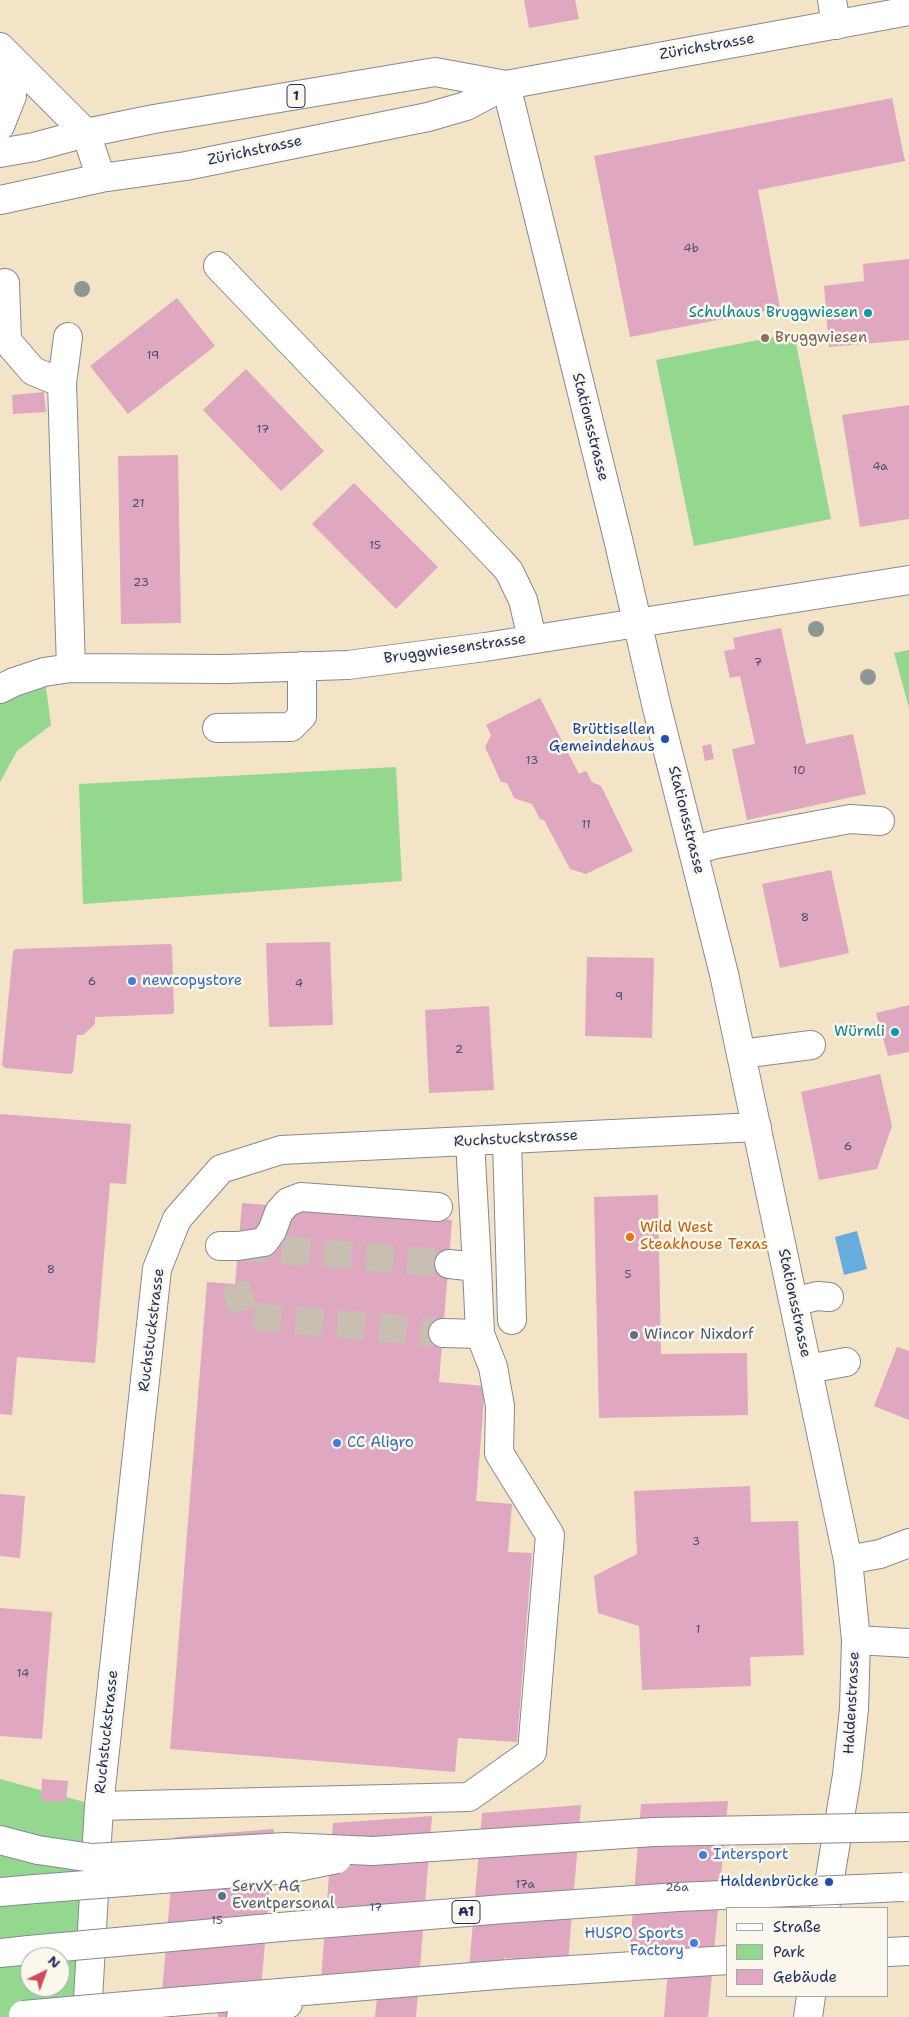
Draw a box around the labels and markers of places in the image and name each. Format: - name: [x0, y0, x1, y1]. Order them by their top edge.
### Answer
- place label: Schulhaus Bruggwiesen: [689, 304, 858, 322]
- marker: Schulhaus Bruggwiesen: [862, 307, 874, 319]
- place label: Bruggwiesen: [775, 329, 867, 347]
- marker: Bruggwiesen: [759, 332, 771, 344]
- place label: Brüttisellen Gemeindehaus: [549, 721, 655, 756]
- marker: Brüttisellen Gemeindehaus: [659, 733, 671, 745]
- place label: newcopystore: [142, 972, 242, 990]
- marker: newcopystore: [126, 975, 138, 987]
- place label: Würmli: [834, 1023, 885, 1041]
- marker: Würmli: [889, 1026, 901, 1038]
- place label: Wild West Steakhouse Texas: [640, 1219, 768, 1254]
- marker: Wild West Steakhouse Texas: [624, 1231, 636, 1243]
- place label: Wincor Nixdorf: [644, 1326, 754, 1344]
- marker: Wincor Nixdorf: [628, 1329, 640, 1341]
- place label: CC Aligro: [347, 1434, 414, 1452]
- marker: CC Aligro: [331, 1437, 343, 1449]
- place label: Intersport: [713, 1846, 788, 1864]
- marker: Intersport: [697, 1849, 709, 1861]
- place label: Haldenbrücke: [720, 1873, 819, 1891]
- marker: Haldenbrücke: [823, 1876, 835, 1888]
- place label: ServX AG Eventpersonal: [232, 1878, 335, 1913]
- marker: ServX AG Eventpersonal: [216, 1890, 228, 1902]
- place label: HUSPO Sports Factory: [584, 1925, 684, 1960]
- marker: HUSPO Sports Factory: [688, 1937, 700, 1949]

